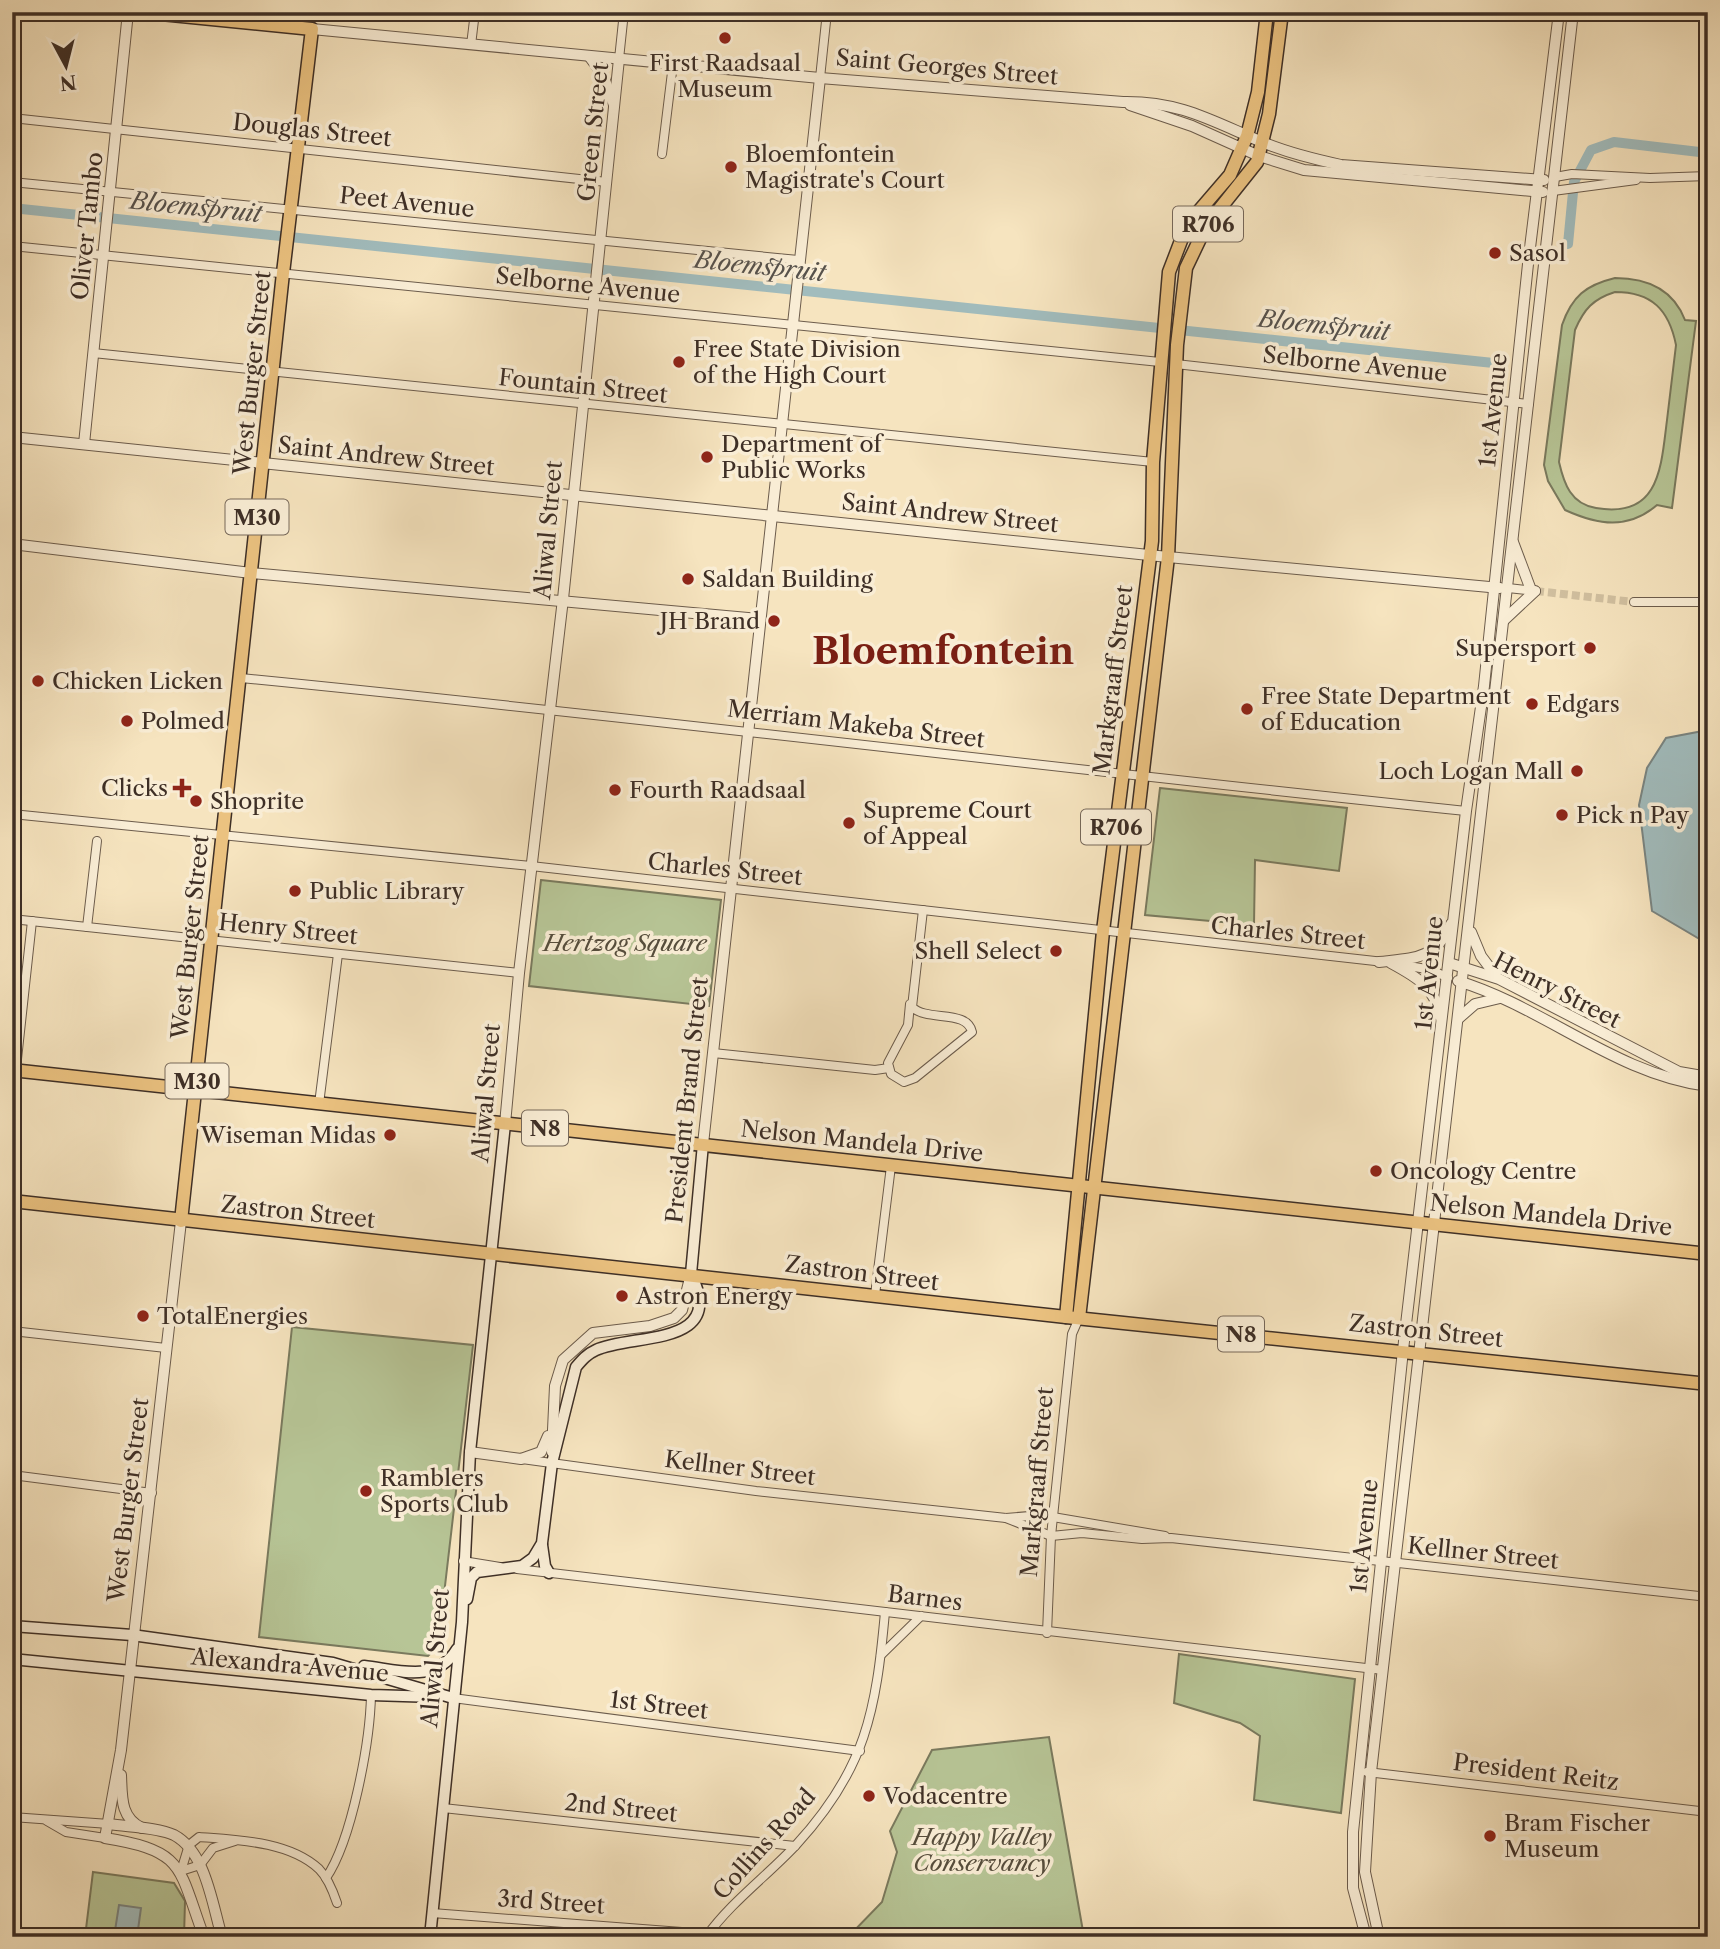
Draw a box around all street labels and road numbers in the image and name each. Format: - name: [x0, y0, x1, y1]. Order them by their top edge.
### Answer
- street label: Saint Georges Street: [835, 43, 1059, 91]
- street label: Green Street: [572, 61, 614, 203]
- street label: Douglas Street: [231, 108, 393, 152]
- street label: Oliver Tambo: [65, 151, 109, 301]
- street label: Peet Avenue: [338, 181, 476, 223]
- road number: R706: [1173, 206, 1243, 242]
- street label: Selborne Avenue: [494, 261, 682, 309]
- street label: West Burger Street: [227, 269, 277, 478]
- street label: Selborne Avenue: [1261, 340, 1449, 388]
- street label: 1st Avenue: [1473, 352, 1513, 468]
- street label: Fountain Street: [497, 363, 669, 409]
- street label: Saint Andrew Street: [276, 431, 496, 481]
- street label: Aliwal Street: [528, 459, 568, 602]
- street label: Saint Andrew Street: [840, 488, 1060, 538]
- road number: M30: [226, 500, 288, 534]
- street label: Markgraaff Street: [1087, 583, 1139, 777]
- street label: Merriam Makeba Street: [726, 694, 986, 754]
- road number: R706: [1081, 810, 1151, 844]
- street label: West Burger Street: [165, 833, 215, 1042]
- street label: Charles Street: [646, 847, 804, 891]
- street label: Henry Street: [217, 908, 359, 950]
- street label: Charles Street: [1209, 911, 1367, 955]
- street label: 1st Avenue: [1409, 915, 1449, 1031]
- street label: Henry Street: [1488, 946, 1626, 1034]
- street label: President Brand Street: [660, 975, 714, 1225]
- street label: Aliwal Street: [466, 1022, 506, 1165]
- road number: M30: [166, 1064, 228, 1098]
- road number: N8: [522, 1110, 568, 1146]
- street label: Nelson Mandela Drive: [739, 1114, 985, 1168]
- street label: Nelson Mandela Drive: [1428, 1188, 1674, 1242]
- street label: Zastron Street: [220, 1190, 376, 1234]
- street label: Zastron Street: [783, 1250, 941, 1296]
- street label: Zastron Street: [1348, 1309, 1504, 1353]
- road number: N8: [1218, 1316, 1264, 1352]
- street label: Markgraaff Street: [1015, 1386, 1059, 1578]
- street label: West Burger Street: [101, 1396, 154, 1605]
- street label: Kellner Street: [663, 1445, 817, 1491]
- street label: 1st Avenue: [1344, 1478, 1384, 1594]
- street label: Kellner Street: [1406, 1531, 1560, 1575]
- street label: Barnes: [886, 1580, 964, 1616]
- street label: Aliwal Street: [415, 1587, 455, 1730]
- street label: Alexandra Avenue: [189, 1642, 390, 1688]
- street label: 1st Street: [608, 1685, 710, 1725]
- street label: President Reitz: [1452, 1748, 1620, 1796]
- street label: Collins Road: [707, 1783, 821, 1905]
- street label: 2nd Street: [563, 1788, 679, 1828]
- street label: 3rd Street: [496, 1884, 606, 1920]

